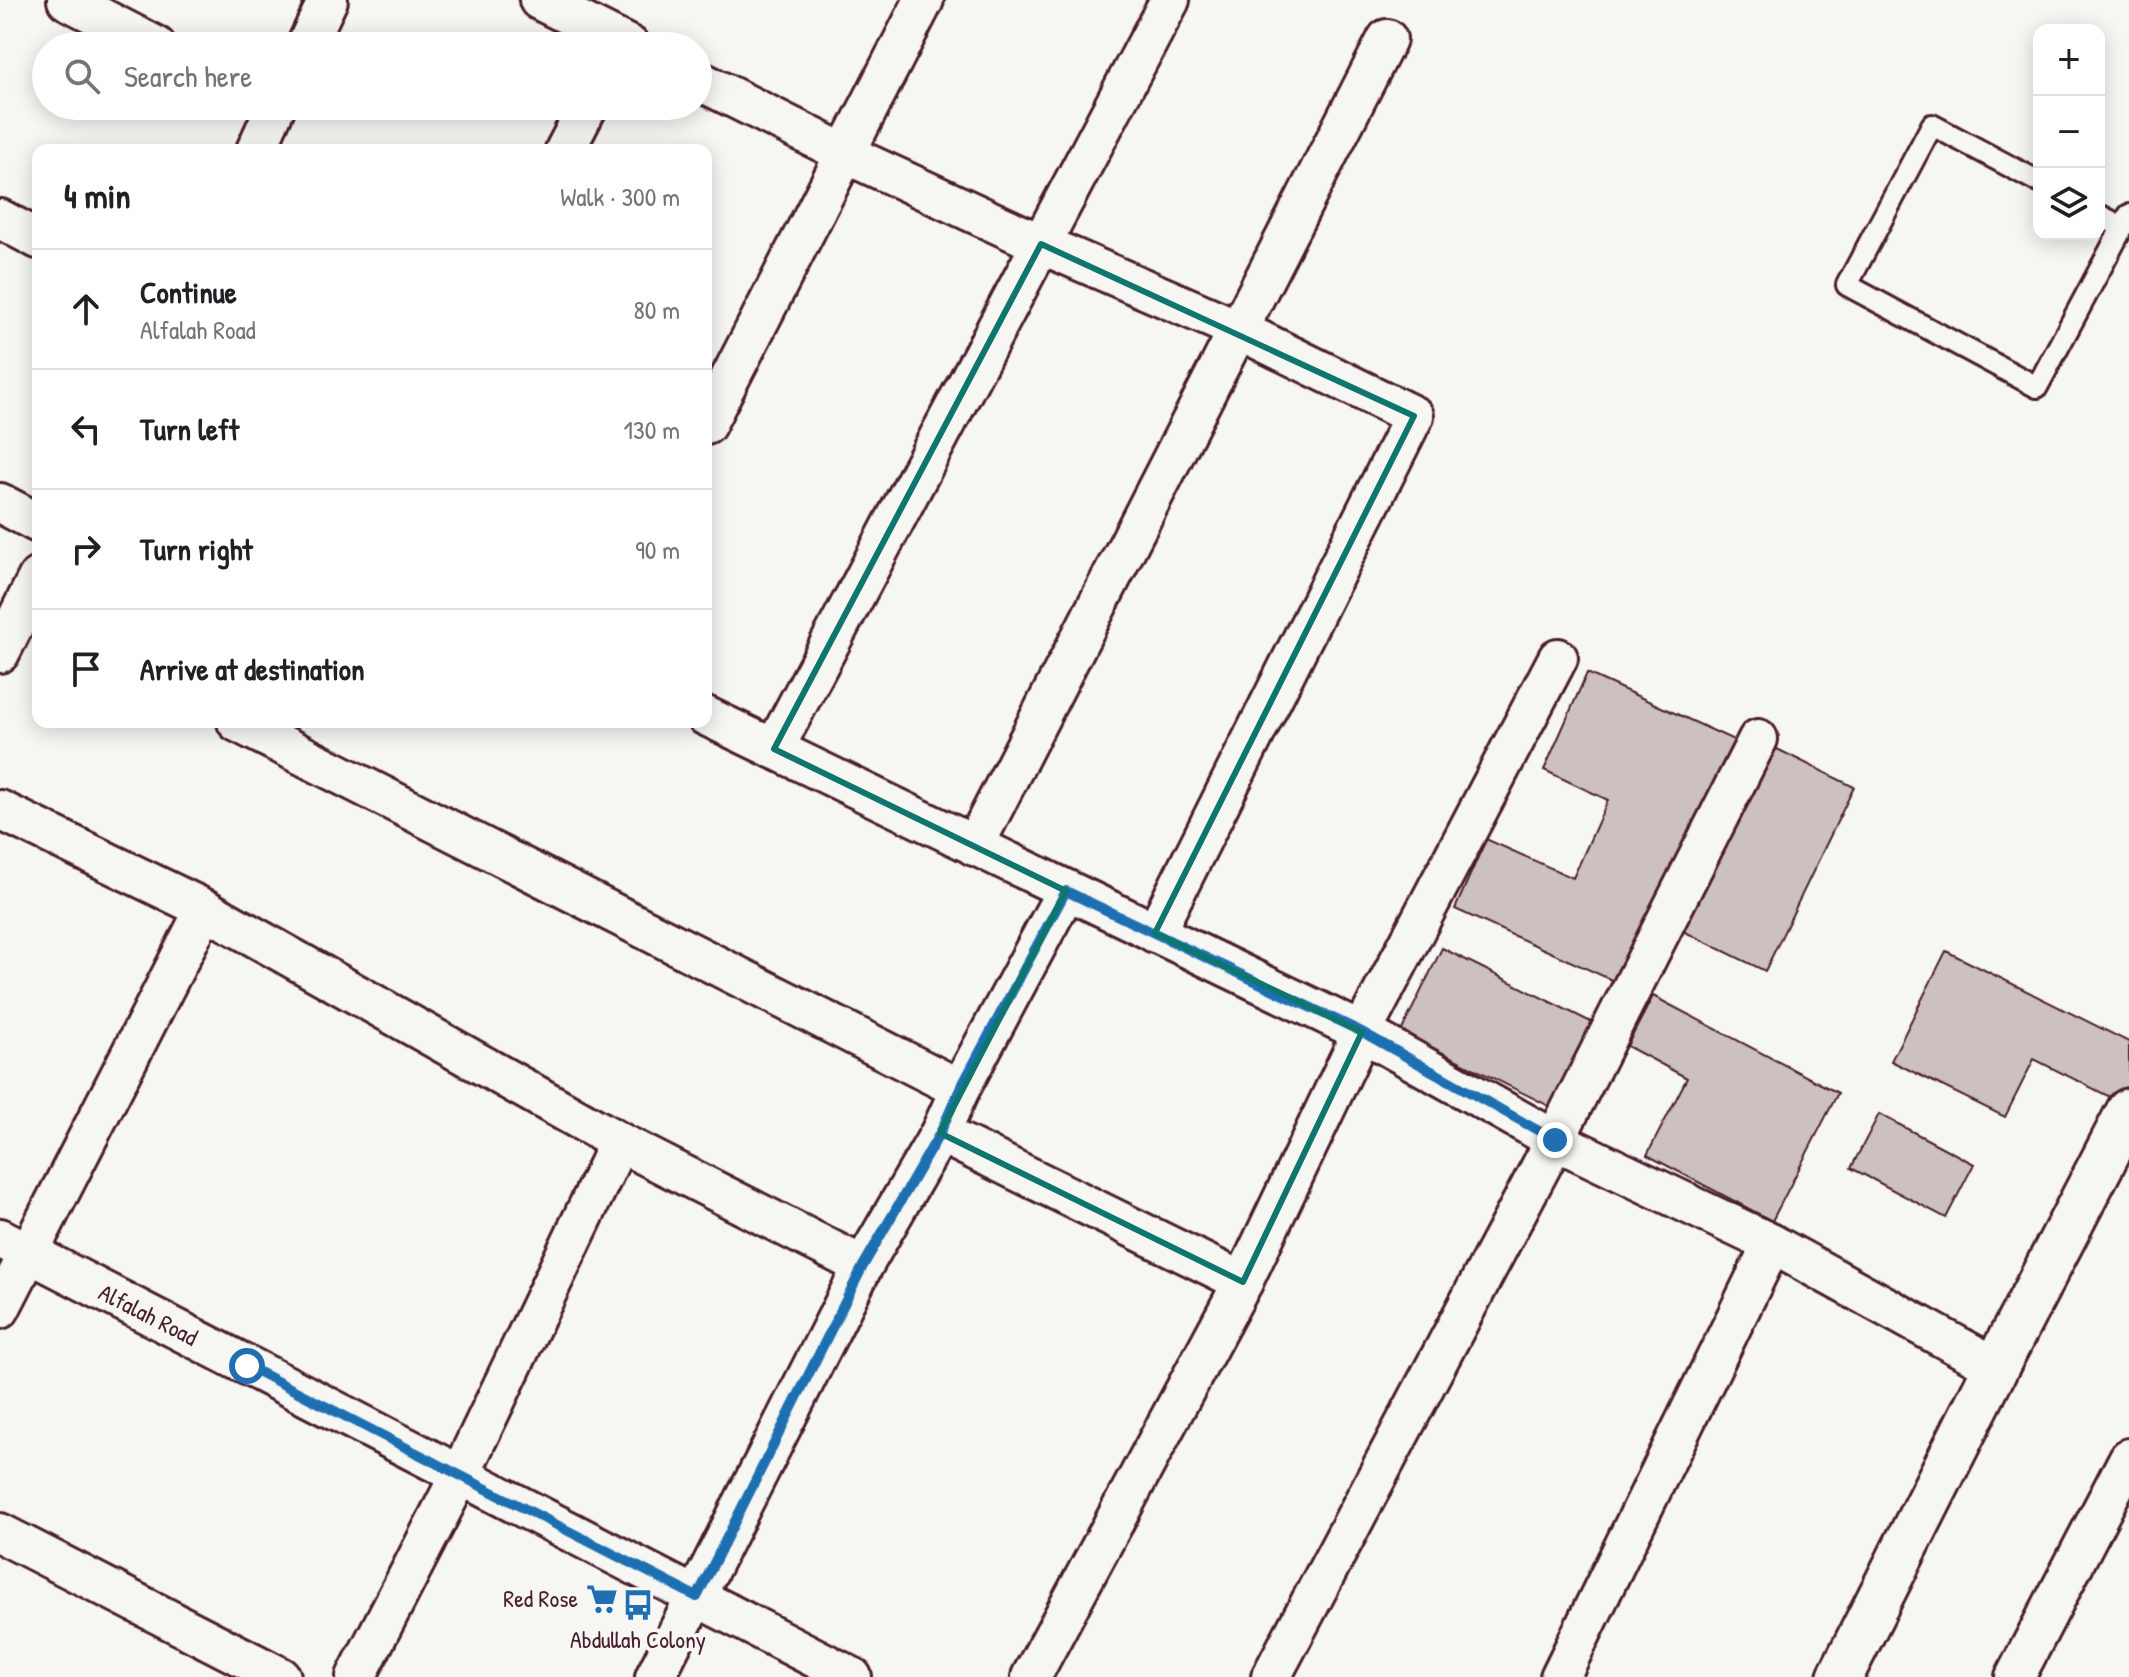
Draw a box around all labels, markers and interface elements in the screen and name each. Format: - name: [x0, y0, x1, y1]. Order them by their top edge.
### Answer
- map controls: [2033, 24, 2105, 240]
- button: +: [2033, 24, 2105, 96]
- search box: [32, 32, 712, 120]
- icon: search: [60, 54, 104, 98]
- text: Search here: [124, 56, 252, 96]
- button: −: [2033, 96, 2105, 168]
- button: layers: [2033, 168, 2105, 240]
- text: 4 min: [64, 173, 131, 219]
- text: Walk · 300 m: [560, 179, 680, 214]
- text: Continue: [140, 272, 237, 312]
- icon: ahead: [64, 287, 108, 331]
- text: 80 m: [633, 292, 680, 327]
- text: Alfalah Road: [140, 312, 256, 347]
- icon: left: [64, 407, 108, 451]
- text: Turn left: [140, 409, 239, 449]
- text: 130 m: [624, 412, 680, 447]
- icon: right: [64, 527, 108, 571]
- text: Turn right: [140, 529, 253, 569]
- text: 90 m: [635, 532, 680, 567]
- icon: arrive: [64, 647, 108, 691]
- text: Arrive at destination: [140, 649, 365, 689]
- route end: [1537, 1122, 1573, 1158]
- street label: Alfalah Road: [94, 1276, 203, 1353]
- route start: [229, 1348, 265, 1384]
- place label: Red Rose: [503, 1582, 578, 1614]
- supermarket icon: Red Rose: [585, 1582, 619, 1616]
- bus stop icon: Abdullah Colony: [621, 1588, 655, 1622]
- place label: Abdullah Colony: [570, 1623, 706, 1655]

